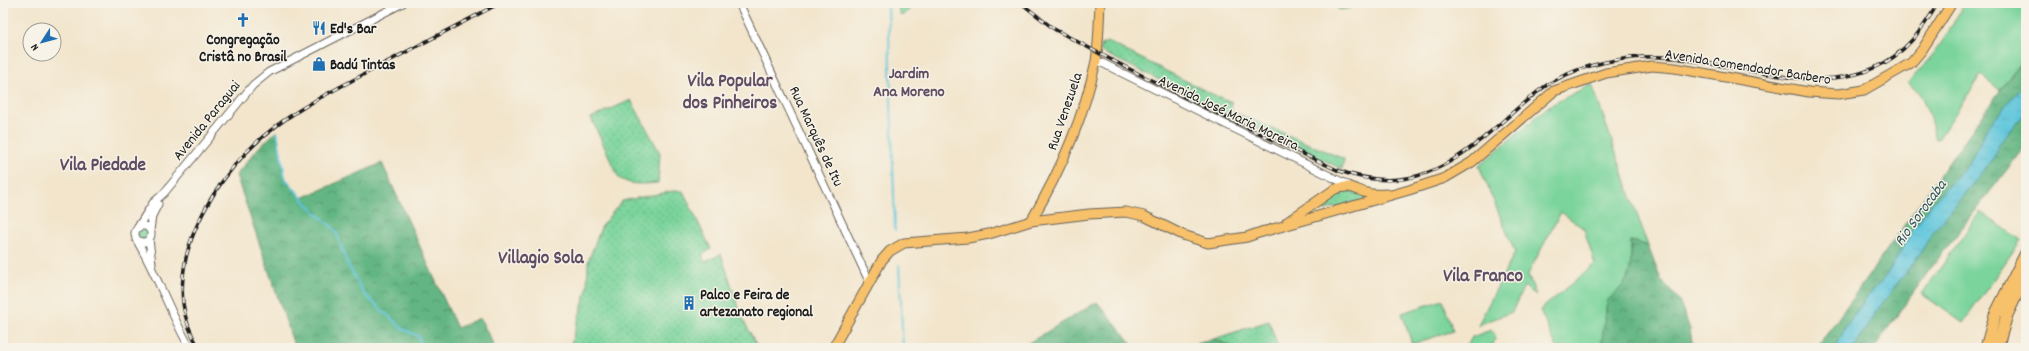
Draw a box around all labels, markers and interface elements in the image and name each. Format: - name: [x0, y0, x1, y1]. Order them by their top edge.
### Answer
- church icon: Congregação Cristâ no Brasil: [235, 12, 251, 28]
- place label: Ed's Bar: [330, 19, 377, 41]
- restaurant icon: Ed's Bar: [311, 20, 327, 36]
- north arrow: [22, 22, 62, 62]
- place label: Congregação Cristâ no Brasil: [199, 30, 287, 69]
- text: N: [27, 39, 44, 54]
- street label: Avenida Comendador Barbero: [1663, 44, 1833, 92]
- place label: Badú Tintas: [330, 55, 396, 77]
- shop icon: Badú Tintas: [311, 56, 327, 72]
- district label: Jardim Ana Moreno: [873, 63, 945, 104]
- district label: Vila Popular dos Pinheiros: [683, 69, 777, 118]
- street label: Rua Venezuela: [1042, 69, 1090, 154]
- street label: Avenida José Maria Moreira: [1154, 70, 1303, 158]
- street label: Avenida Paraguai: [168, 76, 247, 166]
- street label: Rua Marquês de Itu: [782, 83, 848, 191]
- district label: Vila Piedade: [60, 153, 146, 180]
- water label: Rio Sorocaba: [1889, 174, 1954, 251]
- district label: Villagio Sola: [498, 246, 585, 273]
- district label: Vila Franco: [1443, 264, 1523, 291]
- place label: Palco e Feira de artezanato regional: [700, 285, 813, 324]
- building icon: Palco e Feira de artezanato regional: [681, 295, 697, 311]

